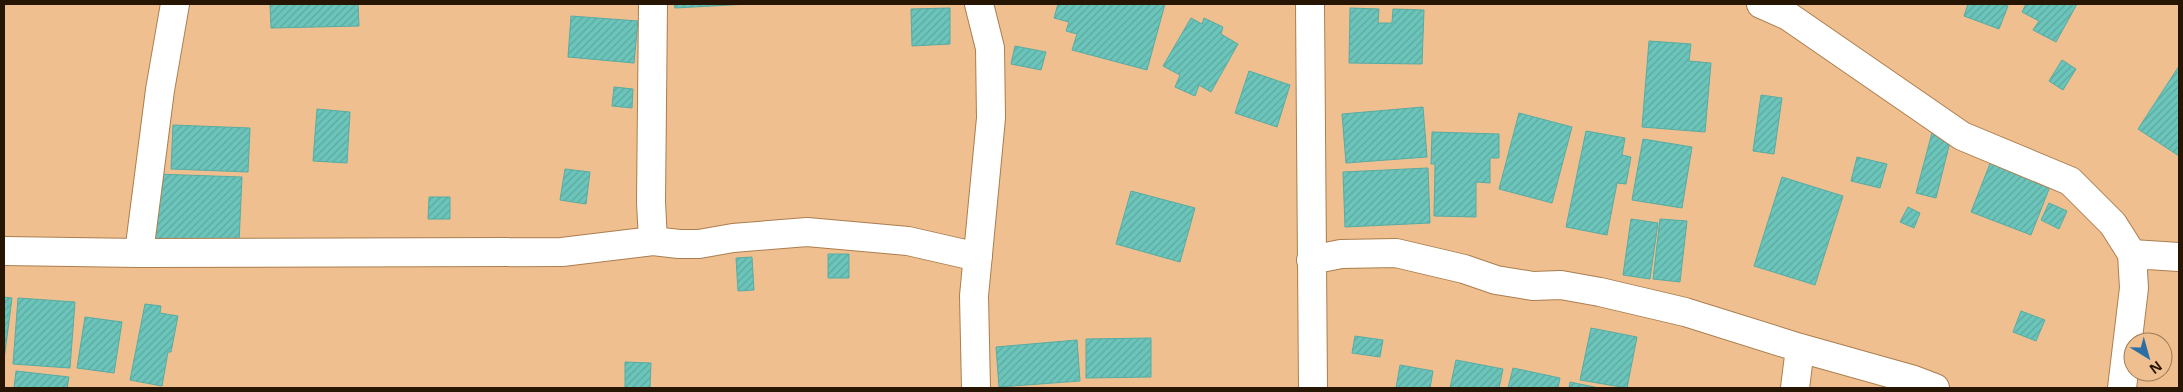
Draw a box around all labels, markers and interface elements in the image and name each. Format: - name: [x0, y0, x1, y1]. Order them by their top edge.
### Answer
- north arrow: [2123, 332, 2173, 382]
- text: N: [2146, 357, 2166, 379]

